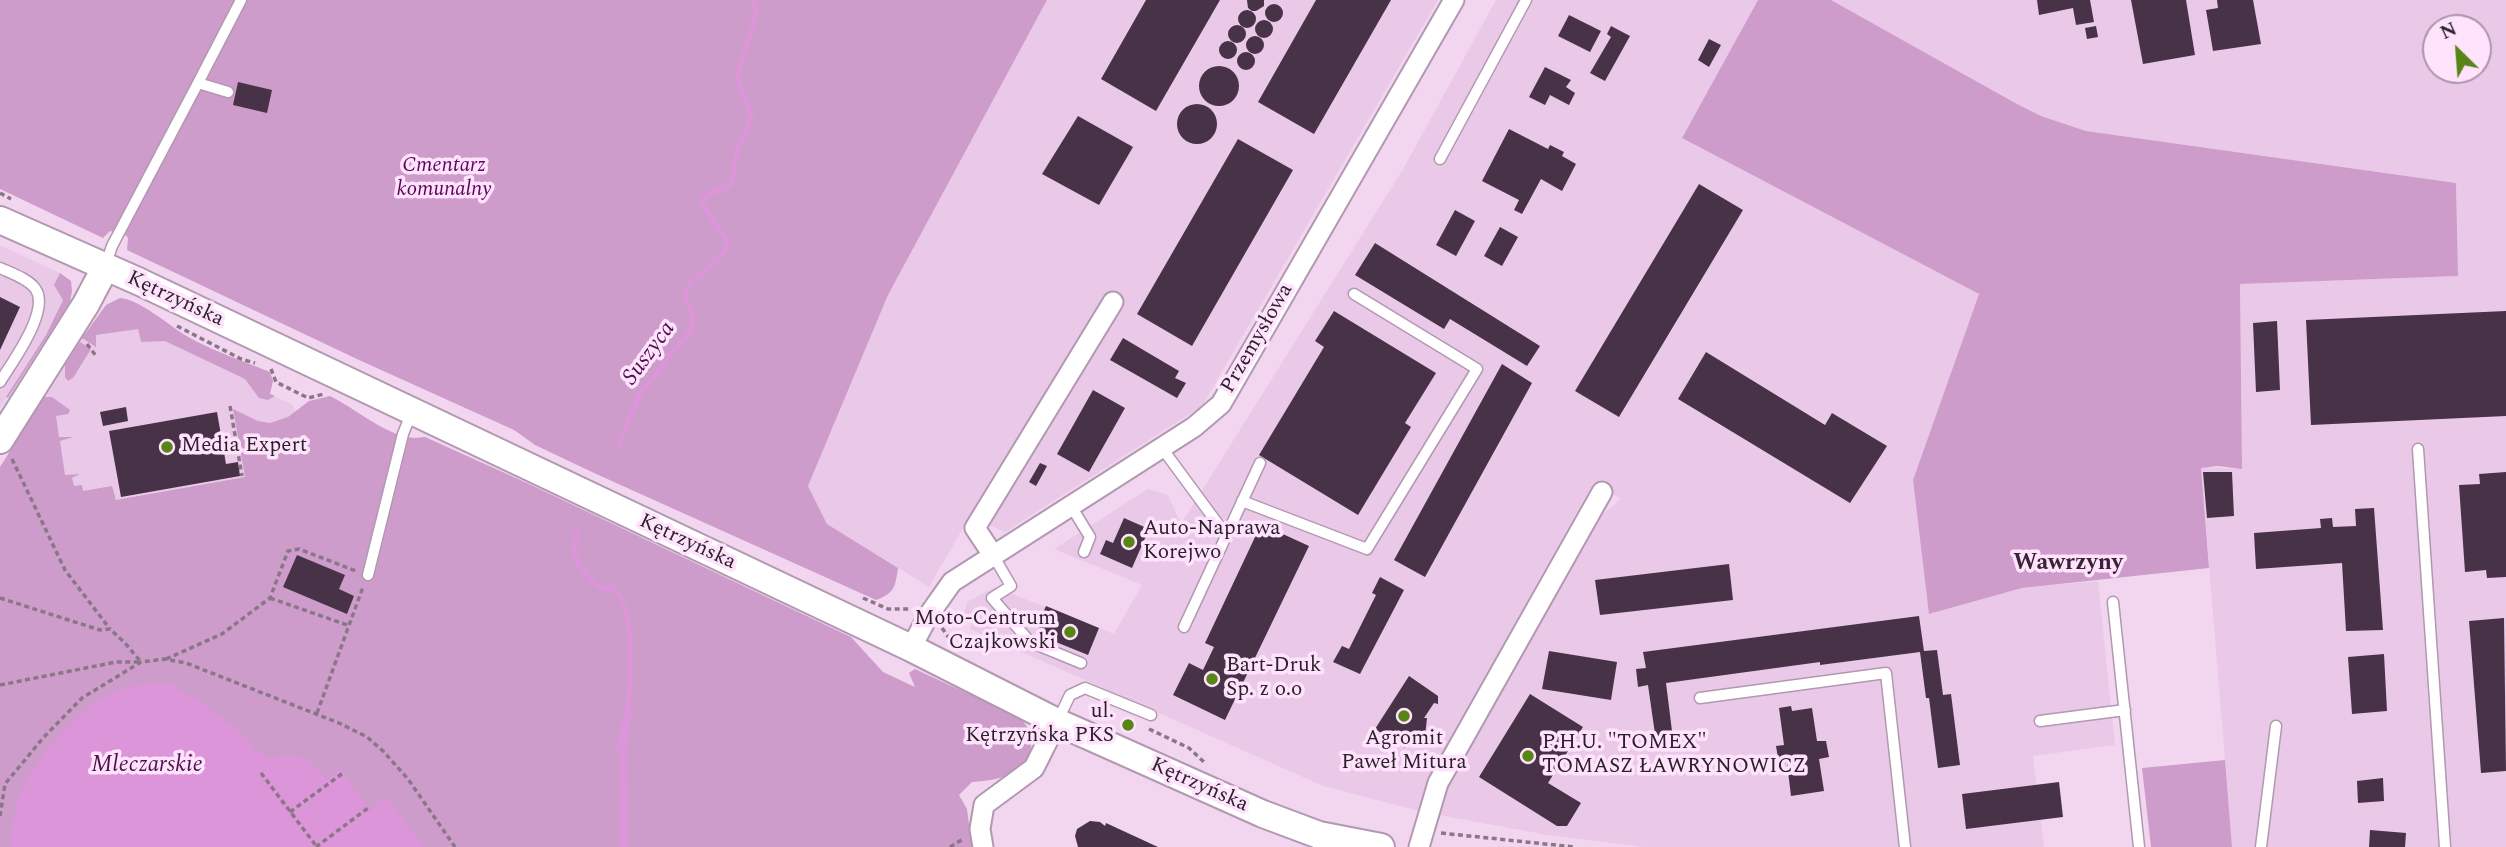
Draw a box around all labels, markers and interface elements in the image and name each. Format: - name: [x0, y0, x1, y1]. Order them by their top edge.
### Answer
- north arrow: [2422, 14, 2492, 84]
- text: N: [2436, 15, 2462, 48]
- park label: Cmentarz komunalny: [397, 154, 491, 204]
- street label: Kętrzyńska: [123, 267, 227, 333]
- street label: Przemysłowa: [1217, 280, 1299, 398]
- water label: Suszyca: [618, 317, 682, 391]
- place label: Media Expert: [181, 434, 307, 460]
- marker: Media Expert: [159, 439, 175, 455]
- street label: Kętrzyńska: [635, 510, 739, 576]
- place label: Auto-Naprawa Korejwo: [1143, 517, 1281, 567]
- marker: Auto-Naprawa Korejwo: [1121, 534, 1137, 550]
- district label: Wawrzyny: [2013, 550, 2123, 578]
- place label: Moto-Centrum Czajkowski: [914, 607, 1056, 657]
- marker: Moto-Centrum Czajkowski: [1062, 624, 1078, 640]
- place label: Bart-Druk Sp. z o.o: [1226, 654, 1321, 704]
- marker: Bart-Druk Sp. z o.o: [1204, 671, 1220, 687]
- place label: ul. Kętrzyńska PKS: [965, 700, 1114, 750]
- marker: Agromit Paweł Mitura: [1396, 708, 1412, 724]
- marker: ul. Kętrzyńska PKS: [1120, 717, 1136, 733]
- place label: Agromit Paweł Mitura: [1341, 727, 1467, 777]
- place label: P.H.U. "TOMEX" TOMASZ ŁAWRYNOWICZ: [1542, 731, 1806, 781]
- marker: P.H.U. "TOMEX" TOMASZ ŁAWRYNOWICZ: [1520, 748, 1536, 764]
- water label: Mleczarskie: [91, 752, 203, 780]
- street label: Kętrzyńska: [1146, 753, 1252, 819]

